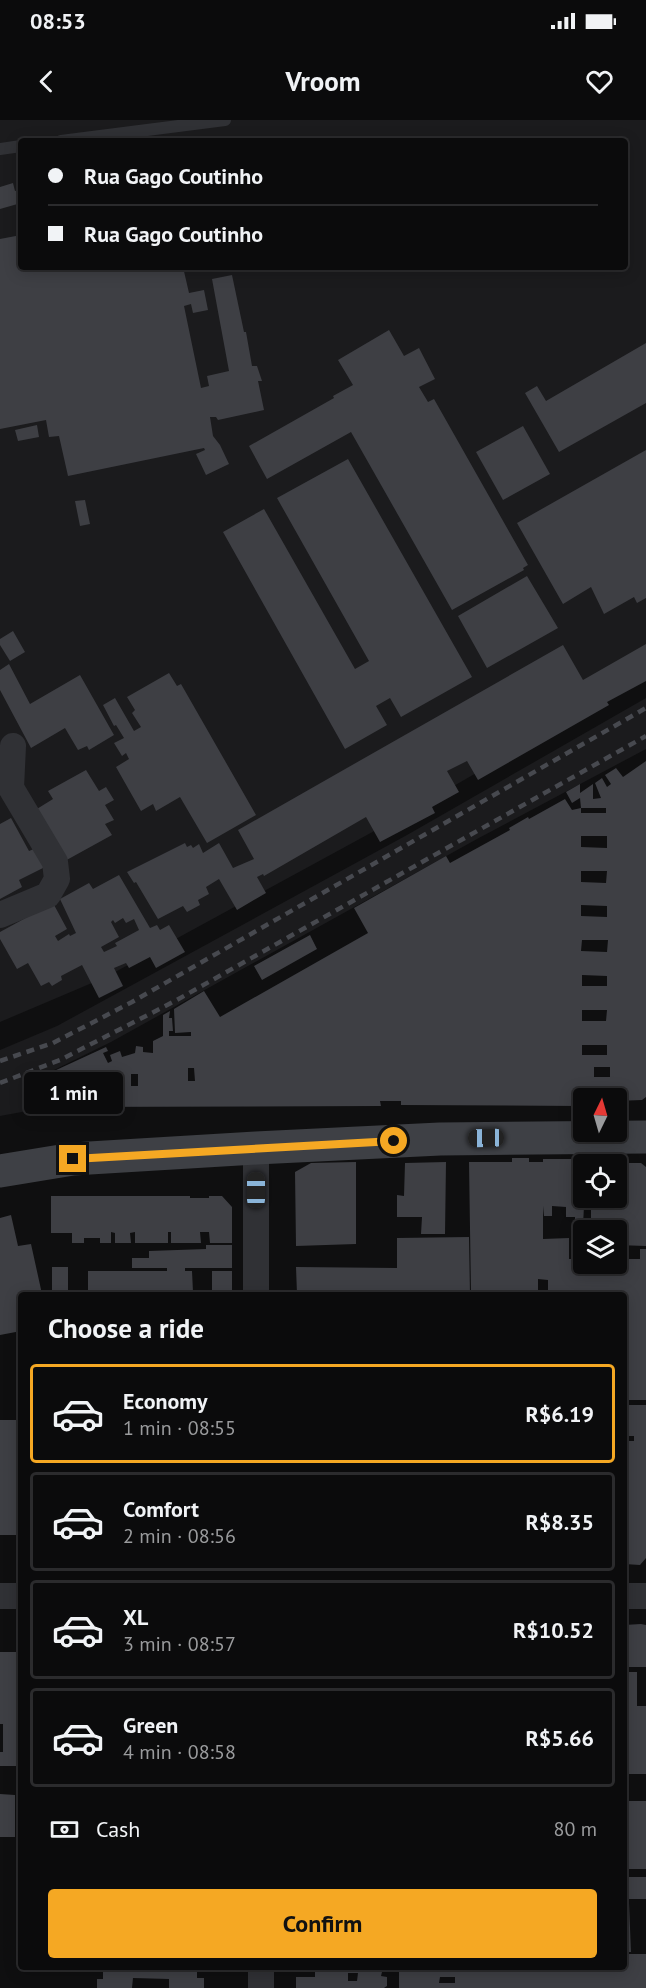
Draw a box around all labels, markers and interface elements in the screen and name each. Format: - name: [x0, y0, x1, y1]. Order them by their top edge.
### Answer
- text: 08:53: [30, 7, 86, 35]
- text: Vroom: [286, 64, 360, 98]
- icon: back: [30, 65, 63, 98]
- icon: heart: [583, 65, 616, 98]
- text: Rua Gago Coutinho: [84, 162, 263, 190]
- text: Rua Gago Coutinho: [84, 220, 263, 248]
- callout: 1 min: [23, 1072, 122, 1114]
- text: 1 min: [49, 1080, 98, 1106]
- north arrow: [573, 1088, 627, 1142]
- map controls: [573, 1088, 627, 1274]
- route start: [380, 1127, 407, 1154]
- car: [468, 1129, 504, 1147]
- route end: [59, 1145, 86, 1172]
- button: locate: [573, 1154, 627, 1208]
- car: [247, 1172, 265, 1208]
- button: layers: [573, 1220, 627, 1274]
- text: Choose a ride: [48, 1311, 204, 1345]
- icon: car: [51, 1387, 105, 1441]
- text: Economy: [123, 1387, 207, 1415]
- text: R$6.19: [525, 1400, 594, 1428]
- text: 1 min · 08:55: [123, 1415, 236, 1441]
- icon: car: [51, 1495, 105, 1549]
- text: Comfort: [123, 1495, 199, 1523]
- text: R$8.35: [525, 1508, 594, 1536]
- text: 2 min · 08:56: [123, 1523, 236, 1549]
- icon: car: [51, 1603, 105, 1657]
- text: XL: [123, 1603, 148, 1631]
- text: R$10.52: [513, 1616, 594, 1644]
- text: 3 min · 08:57: [123, 1631, 236, 1657]
- icon: car: [51, 1711, 105, 1765]
- text: Green: [123, 1711, 178, 1739]
- text: R$5.66: [525, 1724, 594, 1752]
- text: 4 min · 08:58: [123, 1739, 236, 1765]
- icon: cash: [48, 1813, 81, 1846]
- text: Cash: [96, 1815, 140, 1843]
- text: 80 m: [554, 1816, 597, 1842]
- button: Confirm: [48, 1889, 597, 1958]

